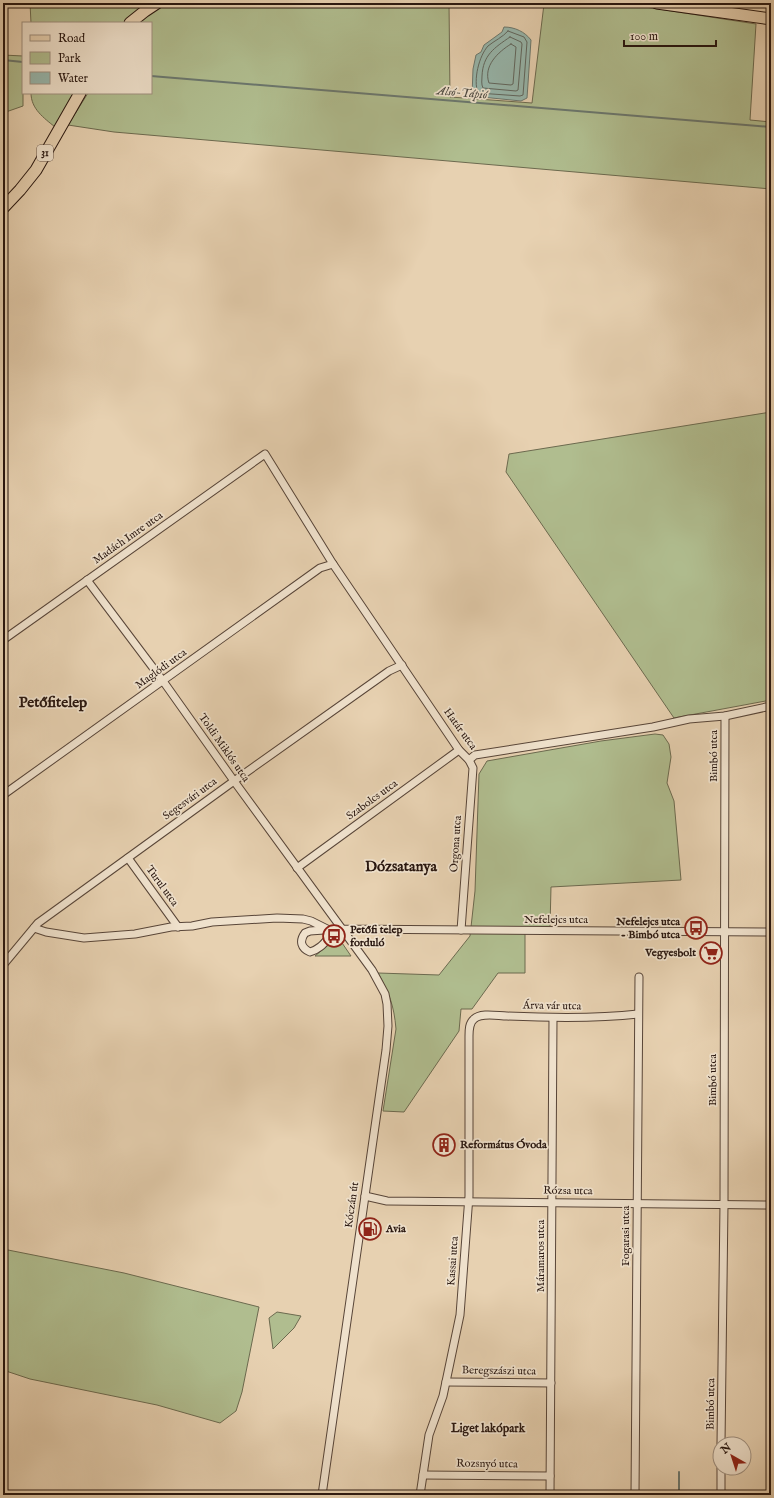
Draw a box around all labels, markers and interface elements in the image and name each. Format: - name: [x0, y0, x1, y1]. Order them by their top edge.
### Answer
- legend: [22, 22, 152, 94]
- scale bar: [624, 22, 716, 48]
- text: 100 m: [630, 29, 658, 44]
- text: Road: [58, 31, 86, 46]
- text: Park: [58, 51, 81, 66]
- text: Water: [58, 71, 89, 86]
- water label: Alsó-Tápió: [434, 83, 489, 103]
- road number: 31: [37, 145, 53, 161]
- street label: Madách Imre utca: [90, 509, 166, 567]
- street label: Maglódi utca: [133, 646, 190, 692]
- district label: Petőfitelep: [19, 693, 87, 712]
- street label: Határ utca: [440, 705, 480, 753]
- street label: Toldi Miklós utca: [195, 711, 253, 785]
- street label: Bimbó utca: [707, 730, 721, 782]
- street label: Segesvári utca: [160, 775, 220, 823]
- street label: Szabolcs utca: [344, 777, 401, 823]
- street label: Orgona utca: [447, 815, 465, 873]
- district label: Dózsatanya: [365, 857, 438, 876]
- street label: Turul utca: [143, 863, 182, 909]
- street label: Nefelejcs utca: [524, 913, 588, 927]
- place label: Nefelejcs utca - Bimbó utca: [615, 915, 680, 942]
- bus stop icon: Nefelejcs utca - Bimbó utca: [683, 915, 709, 941]
- bus stop icon: Petőfi telep forduló: [321, 923, 347, 949]
- place label: Petőfi telep forduló: [350, 923, 403, 950]
- supermarket icon: Vegyesbolt: [698, 940, 724, 966]
- place label: Vegyesbolt: [644, 946, 696, 960]
- street label: Árva vár utca: [522, 998, 582, 1014]
- street label: Bimbó utca: [706, 1054, 720, 1106]
- building icon: Református Óvoda: [431, 1132, 457, 1158]
- place label: Református Óvoda: [460, 1138, 547, 1152]
- street label: Kóczán út: [342, 1181, 362, 1229]
- street label: Rózsa utca: [543, 1184, 593, 1198]
- street label: Fogarasi utca: [619, 1206, 633, 1266]
- fuel station icon: Avia: [357, 1216, 383, 1242]
- street label: Máramaros utca: [534, 1220, 548, 1292]
- place label: Avia: [385, 1222, 406, 1236]
- street label: Kassai utca: [444, 1236, 462, 1286]
- street label: Beregszászi utca: [462, 1363, 537, 1379]
- street label: Bimbó utca: [704, 1378, 718, 1430]
- district label: Liget lakópark: [450, 1421, 526, 1437]
- north arrow: [712, 1436, 752, 1476]
- text: N: [717, 1440, 735, 1458]
- street label: Rozsnyó utca: [456, 1456, 518, 1472]

